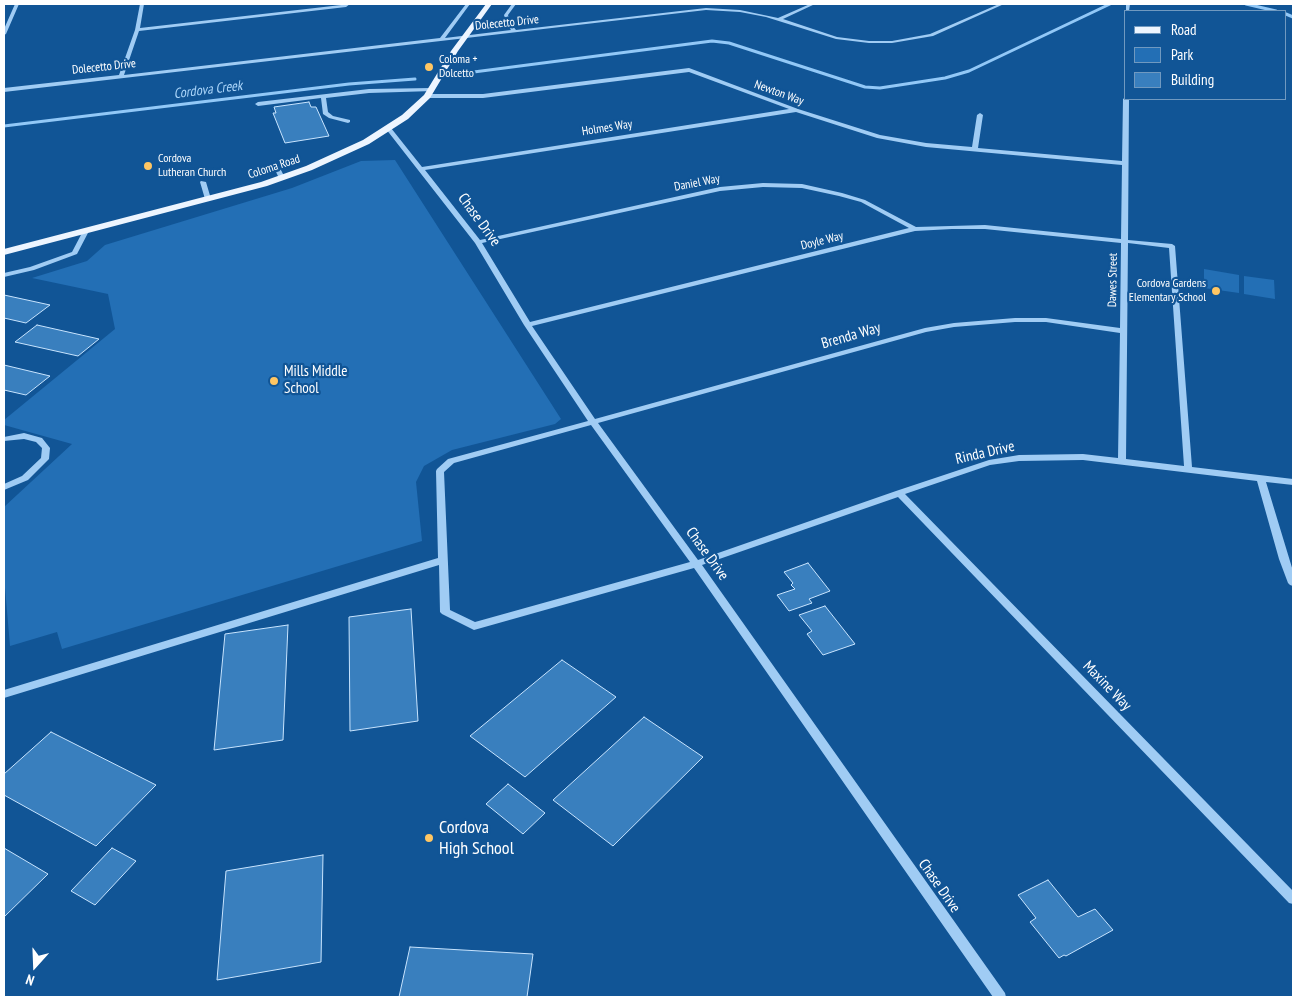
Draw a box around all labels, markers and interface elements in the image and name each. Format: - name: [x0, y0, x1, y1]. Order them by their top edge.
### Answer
- legend: [1124, 10, 1287, 100]
- street label: Dolecetto Drive: [474, 12, 540, 34]
- text: Road: [1171, 20, 1197, 39]
- text: Park: [1171, 45, 1193, 64]
- place label: Coloma + Dolcetto: [439, 53, 477, 81]
- street label: Dolecetto Drive: [71, 56, 137, 78]
- marker: Coloma + Dolcetto: [423, 61, 435, 73]
- text: Building: [1171, 70, 1214, 89]
- water label: Cordova Creek: [173, 77, 243, 103]
- street label: Newton Way: [752, 77, 806, 109]
- street label: Holmes Way: [581, 117, 633, 139]
- place label: Cordova Lutheran Church: [158, 152, 226, 180]
- street label: Coloma Road: [246, 152, 302, 182]
- marker: Cordova Lutheran Church: [142, 160, 154, 172]
- street label: Daniel Way: [673, 172, 721, 194]
- street label: Chase Drive: [454, 190, 504, 250]
- street label: Doyle Way: [799, 229, 845, 253]
- street label: Dawes Street: [1105, 253, 1121, 307]
- place label: Cordova Gardens Elementary School: [1129, 277, 1206, 305]
- marker: Cordova Gardens Elementary School: [1210, 285, 1222, 297]
- street label: Brenda Way: [819, 319, 883, 353]
- place label: Mills Middle School: [284, 363, 348, 398]
- marker: Mills Middle School: [268, 375, 280, 387]
- street label: Rinda Drive: [954, 437, 1016, 469]
- street label: Chase Drive: [682, 524, 732, 584]
- street label: Maxine Way: [1079, 657, 1135, 715]
- place label: Cordova High School: [439, 817, 514, 860]
- marker: Cordova High School: [423, 832, 435, 844]
- street label: Chase Drive: [914, 856, 964, 916]
- north arrow: [10, 941, 60, 991]
- text: N: [23, 970, 37, 990]

